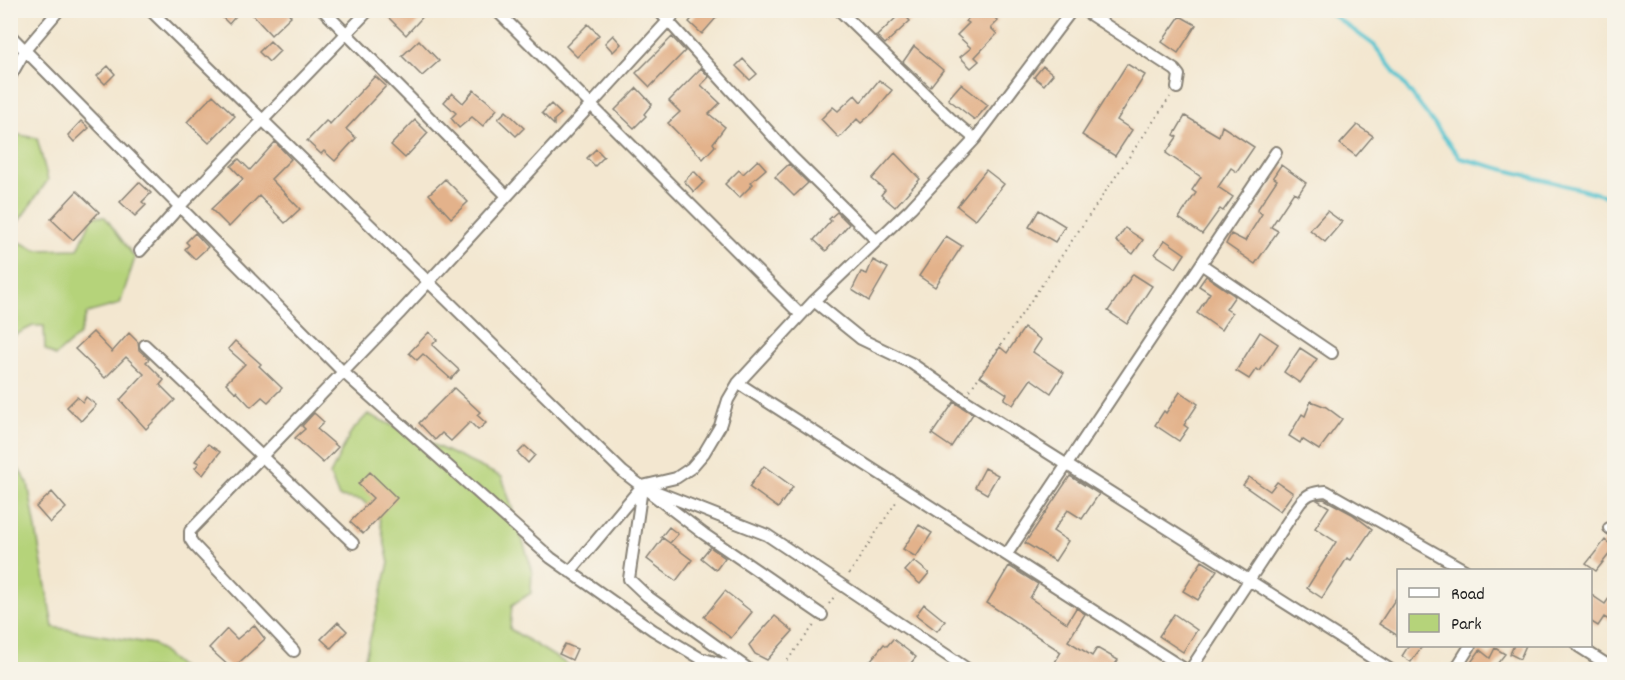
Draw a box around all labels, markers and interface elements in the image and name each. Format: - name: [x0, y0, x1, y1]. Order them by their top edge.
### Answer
- legend: [1397, 569, 1592, 647]
- text: Road: [1451, 583, 1485, 608]
- text: Park: [1451, 613, 1482, 638]

